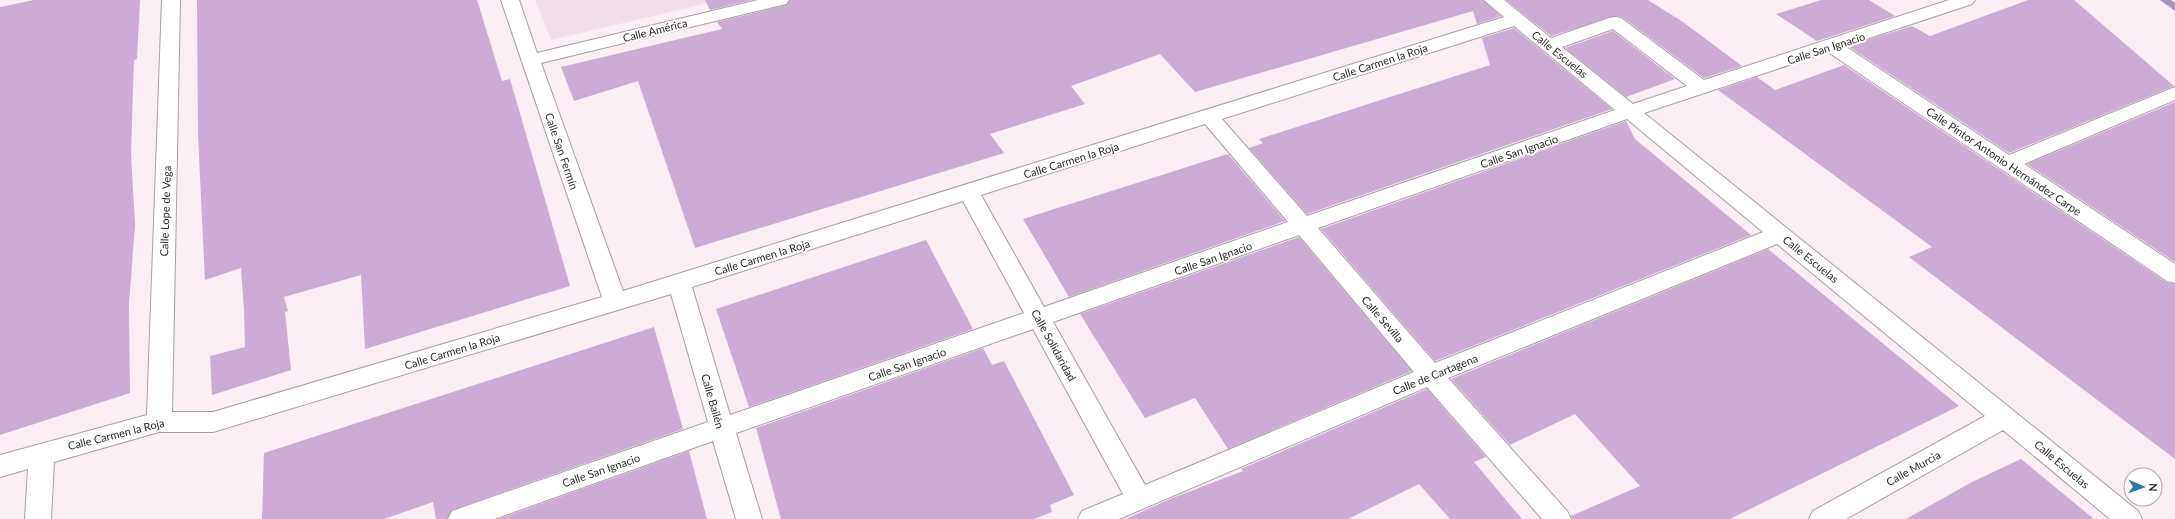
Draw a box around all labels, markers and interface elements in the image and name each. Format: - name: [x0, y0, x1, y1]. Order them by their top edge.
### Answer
- street label: Calle América: [621, 16, 689, 44]
- street label: Calle Escuelas: [1530, 28, 1591, 80]
- street label: Calle San Ignacio: [1785, 29, 1867, 67]
- street label: Calle Carmen la Roja: [1331, 41, 1429, 83]
- street label: Calle Pintor Antonio Hernández Carpe: [1924, 104, 2084, 218]
- street label: Calle San Fermín: [543, 111, 581, 191]
- street label: Calle San Ignacio: [1478, 132, 1560, 170]
- street label: Calle Carmen la Roja: [1022, 139, 1120, 181]
- street label: Calle Lope de Vega: [157, 165, 173, 257]
- street label: Calle Escuelas: [1781, 233, 1842, 285]
- street label: Calle Carmen la Roja: [713, 236, 811, 278]
- street label: Calle San Ignacio: [1172, 239, 1254, 277]
- street label: Calle Sevilla: [1359, 293, 1407, 345]
- street label: Calle Solidaridad: [1029, 307, 1079, 383]
- street label: Calle Carmen la Roja: [403, 330, 501, 372]
- street label: Calle San Ignacio: [866, 345, 948, 383]
- street label: Calle de Cartagena: [1391, 351, 1479, 397]
- street label: Calle Bailén: [699, 372, 727, 430]
- street label: Calle Carmen la Roja: [66, 416, 166, 452]
- street label: Calle Escuelas: [2032, 437, 2092, 491]
- street label: Calle Murcia: [1884, 448, 1942, 488]
- street label: Calle San Ignacio: [560, 451, 642, 489]
- north arrow: [2123, 467, 2163, 507]
- text: N: [2147, 483, 2160, 492]

